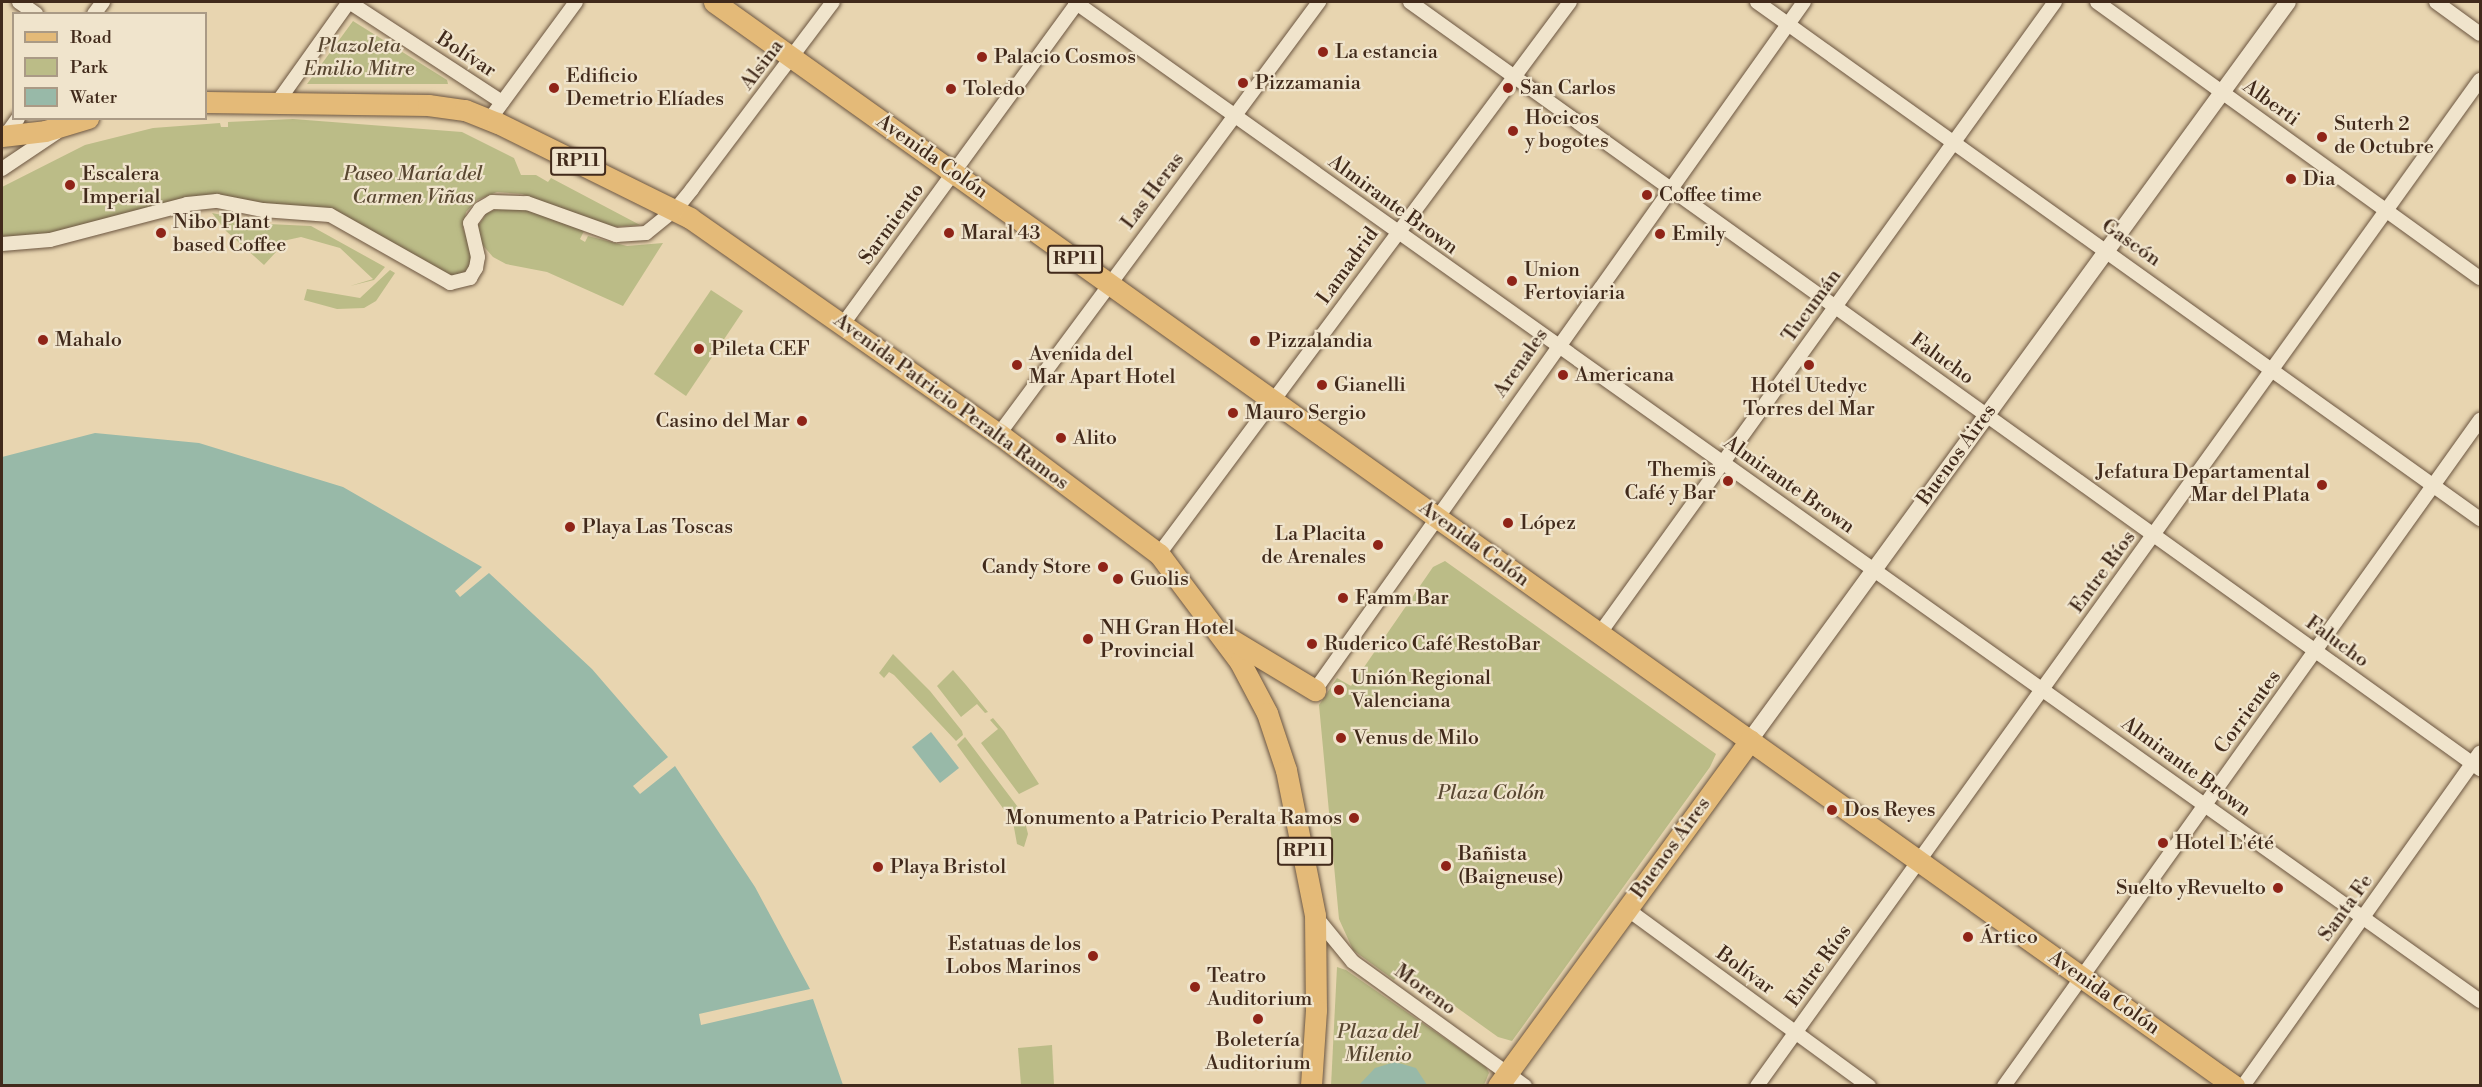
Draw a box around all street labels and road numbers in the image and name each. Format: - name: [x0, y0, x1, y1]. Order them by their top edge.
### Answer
- street label: Bolívar: [432, 27, 500, 83]
- street label: Alsina: [735, 35, 789, 95]
- street label: Alberti: [2238, 74, 2304, 132]
- street label: Avenida Colón: [872, 110, 992, 204]
- road number: RP11: [550, 146, 606, 176]
- street label: Las Heras: [1116, 148, 1190, 234]
- street label: Almirante Brown: [1323, 150, 1463, 260]
- street label: Sarmiento: [854, 179, 930, 269]
- street label: Gascón: [2097, 214, 2165, 272]
- street label: Lamadrid: [1312, 223, 1384, 309]
- road number: RP11: [1046, 244, 1104, 274]
- street label: Tucumán: [1777, 265, 1847, 347]
- street label: Avenida Patricio Peralta Ramos: [829, 309, 1073, 495]
- street label: Arenales: [1488, 324, 1554, 402]
- street label: Falucho: [1906, 328, 1978, 390]
- street label: Buenos Aires: [1912, 400, 2002, 510]
- street label: Almirante Brown: [1719, 431, 1859, 539]
- street label: Avenida Colón: [1414, 496, 1534, 592]
- street label: Entre Ríos: [2065, 526, 2141, 618]
- street label: Falucho: [2301, 611, 2373, 673]
- street label: Corrientes: [2210, 666, 2286, 758]
- street label: Almirante Brown: [2116, 712, 2256, 822]
- street label: Buenos Aires: [1626, 793, 1716, 903]
- road number: RP11: [1276, 836, 1334, 866]
- street label: Santa Fe: [2314, 870, 2378, 946]
- street label: Entre Ríos: [1781, 920, 1857, 1012]
- street label: Bolívar: [1711, 942, 1779, 1000]
- street label: Avenida Colón: [2044, 946, 2164, 1040]
- street label: Moreno: [1389, 960, 1461, 1020]

